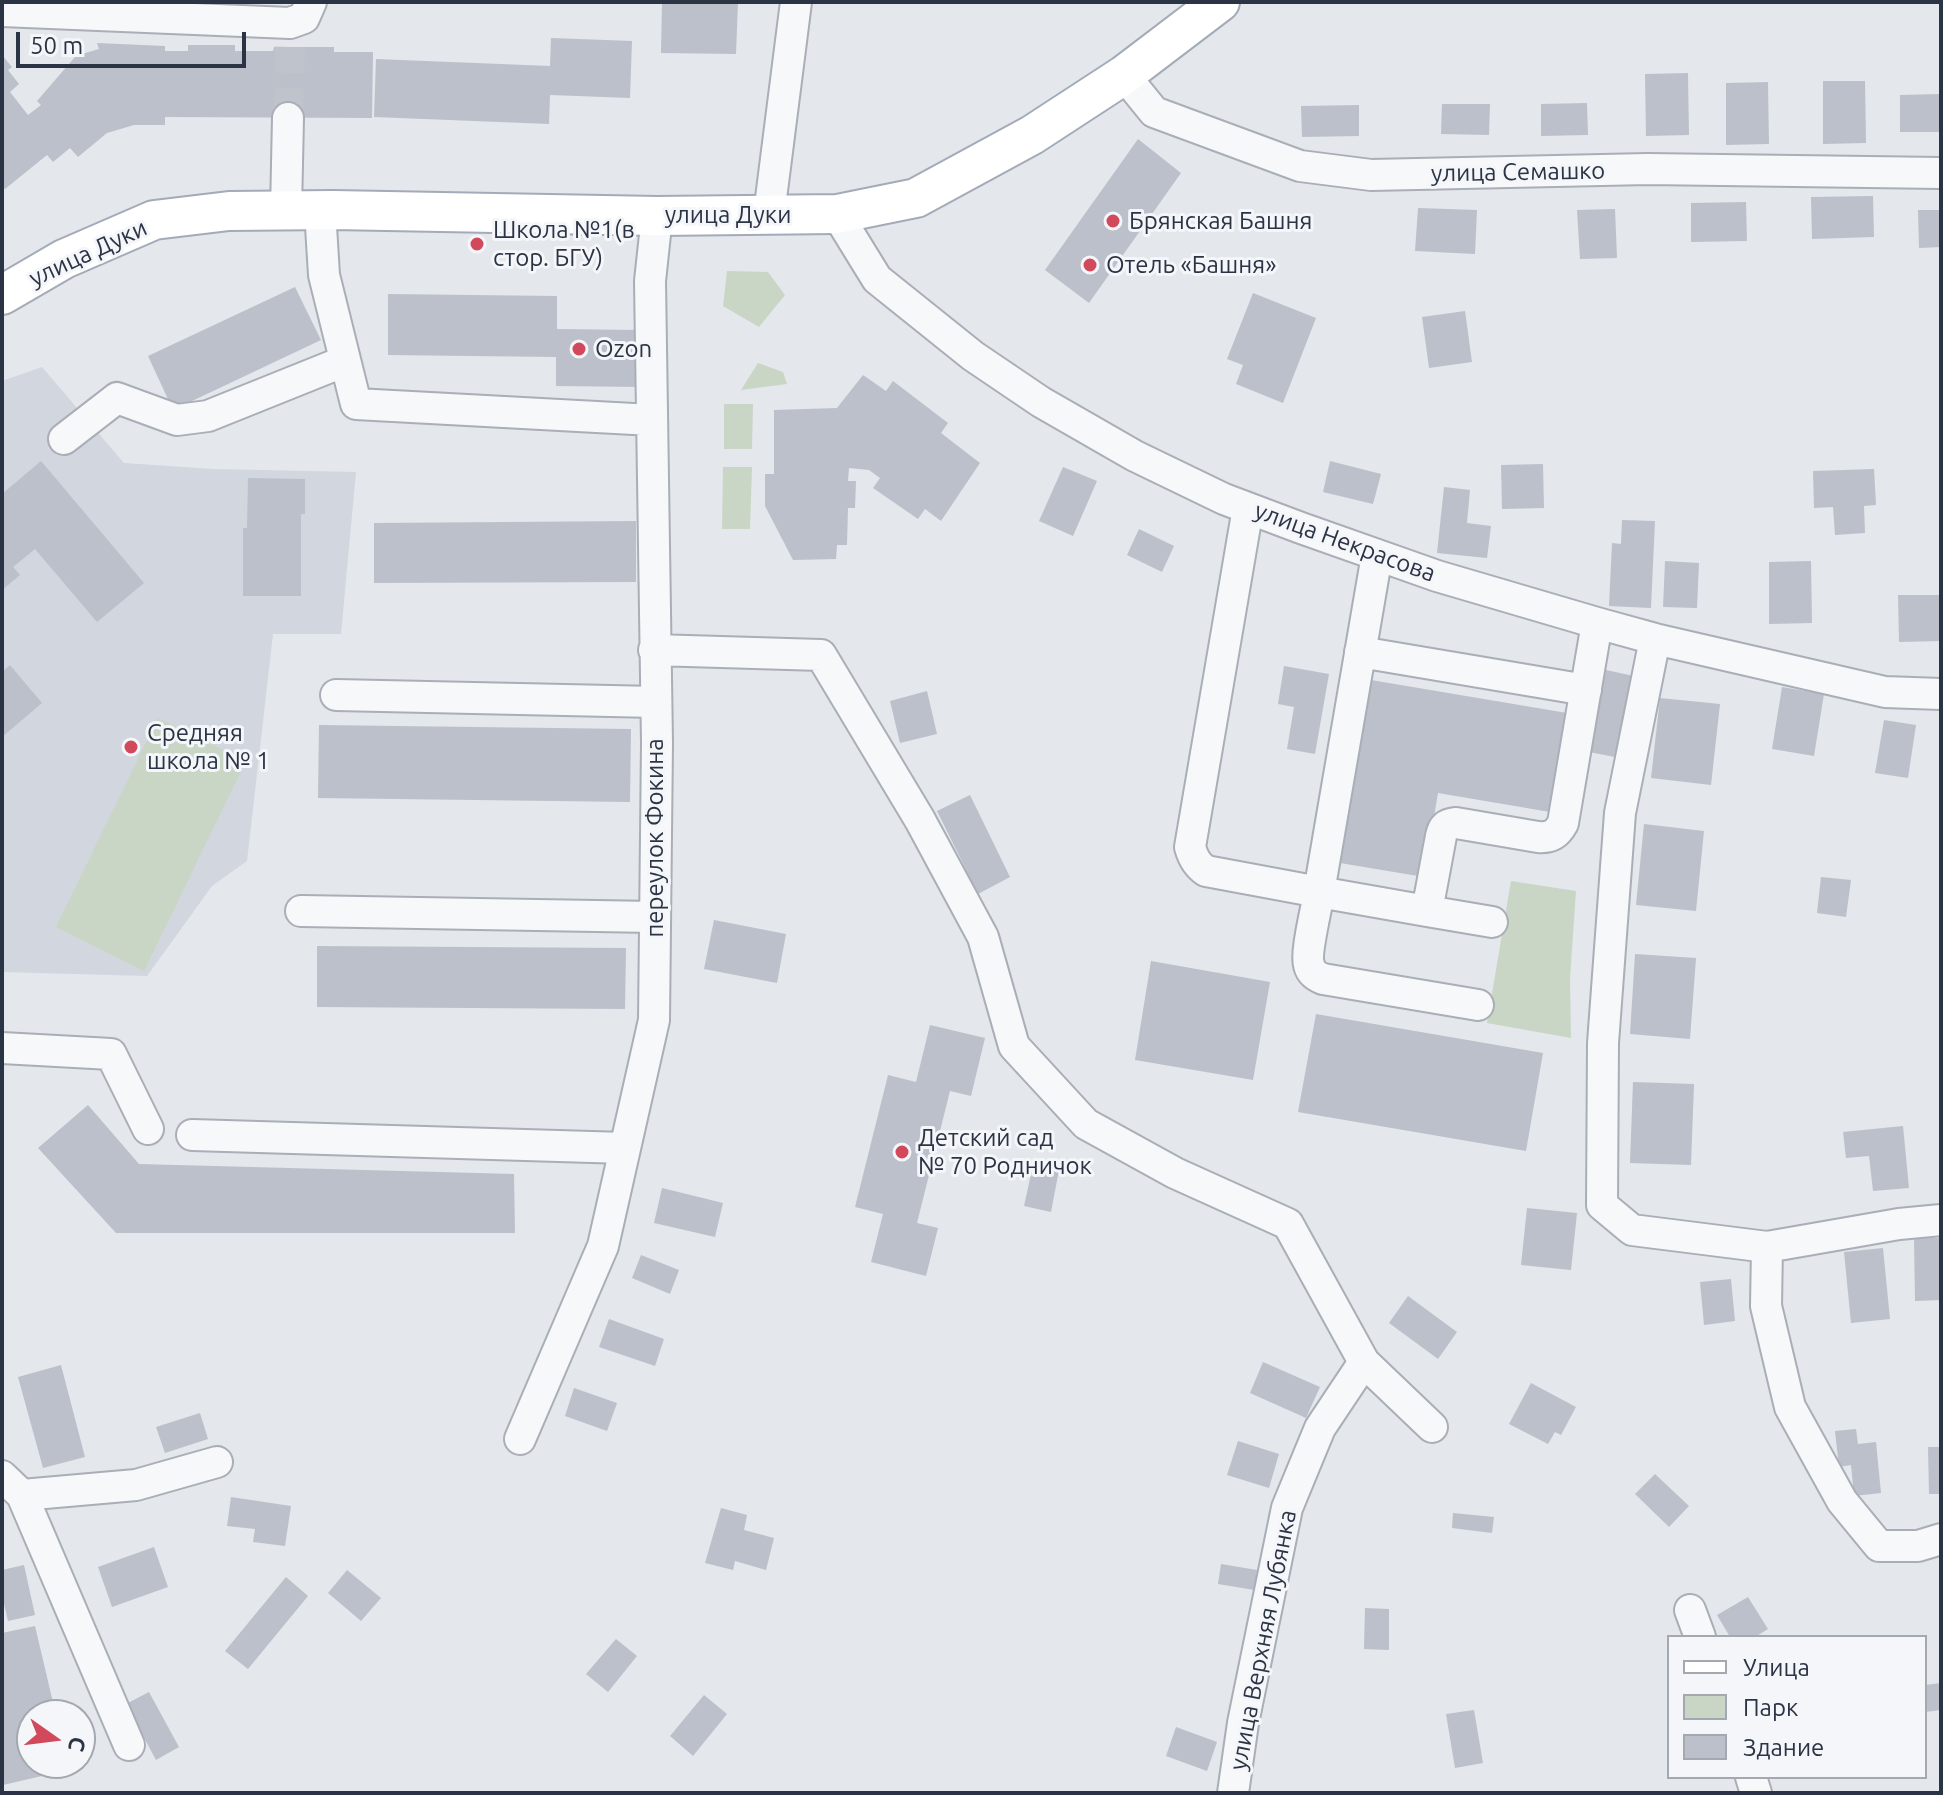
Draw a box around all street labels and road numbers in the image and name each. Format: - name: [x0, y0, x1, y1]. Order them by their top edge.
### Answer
- street label: улица Семашко: [1431, 156, 1605, 188]
- street label: улица Дуки: [665, 201, 791, 229]
- street label: улица Дуки: [24, 213, 152, 293]
- street label: улица Некрасова: [1251, 496, 1439, 588]
- street label: переулок Фокина: [641, 738, 669, 938]
- street label: улица Верхняя Лубянка: [1224, 1507, 1302, 1773]

